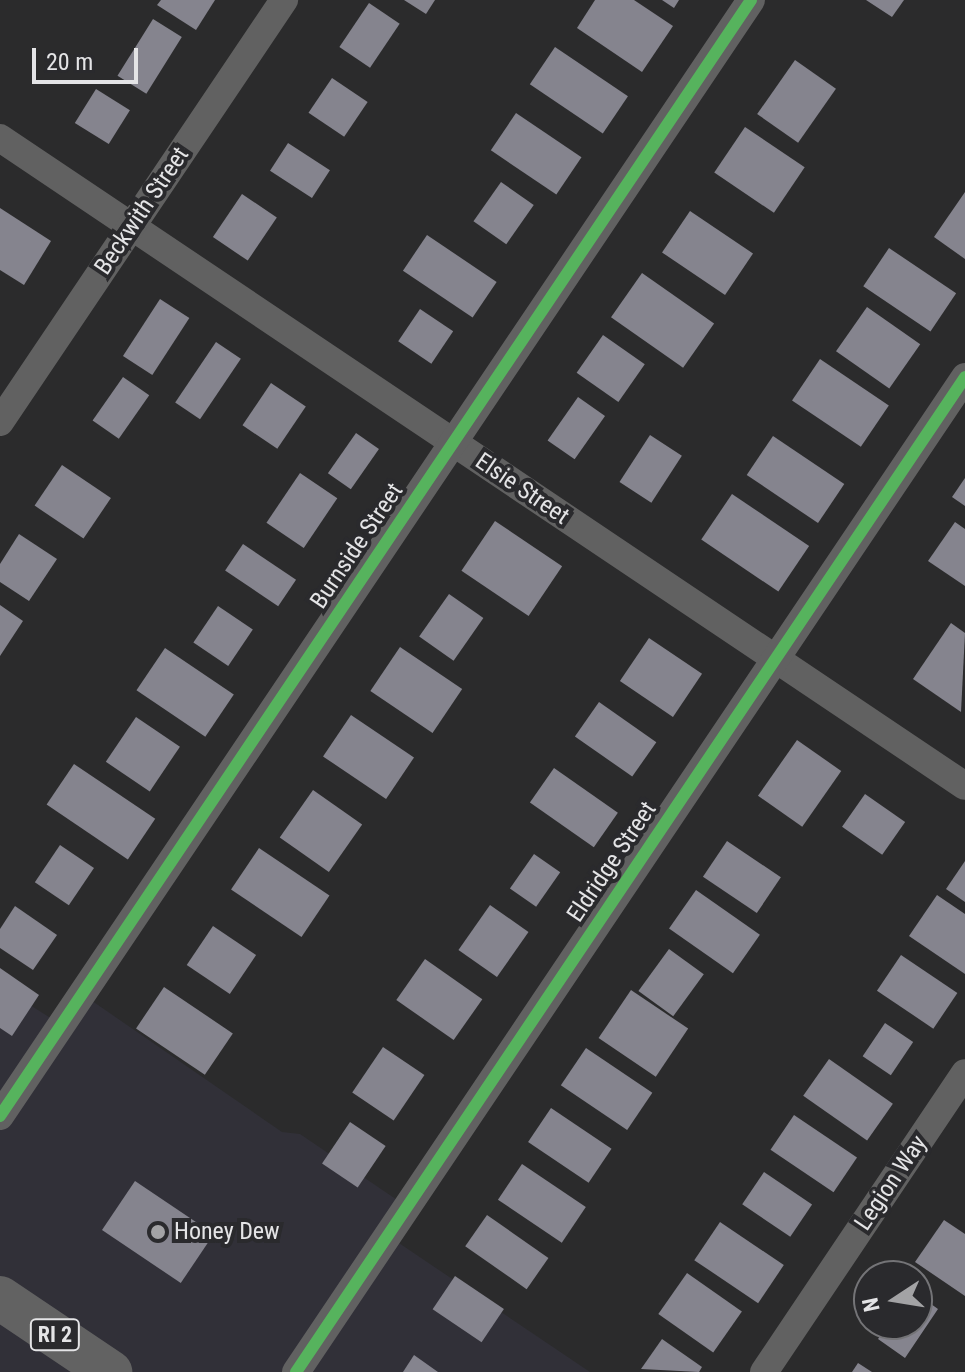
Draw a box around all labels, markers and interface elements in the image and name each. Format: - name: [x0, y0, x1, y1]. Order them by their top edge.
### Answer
- scale bar: [36, 32, 142, 82]
- text: 20 m: [46, 48, 93, 76]
- street label: Beckwith Street: [89, 142, 195, 280]
- street label: Elsie Street: [470, 447, 574, 531]
- street label: Burnside Street: [305, 478, 409, 614]
- street label: Eldridge Street: [561, 796, 663, 928]
- street label: Legion Way: [849, 1130, 933, 1236]
- place label: Honey Dew: [174, 1218, 280, 1246]
- marker: Honey Dew: [149, 1223, 167, 1241]
- north arrow: [853, 1260, 933, 1340]
- text: N: [857, 1295, 885, 1314]
- road number: RI 2: [29, 1317, 81, 1353]

